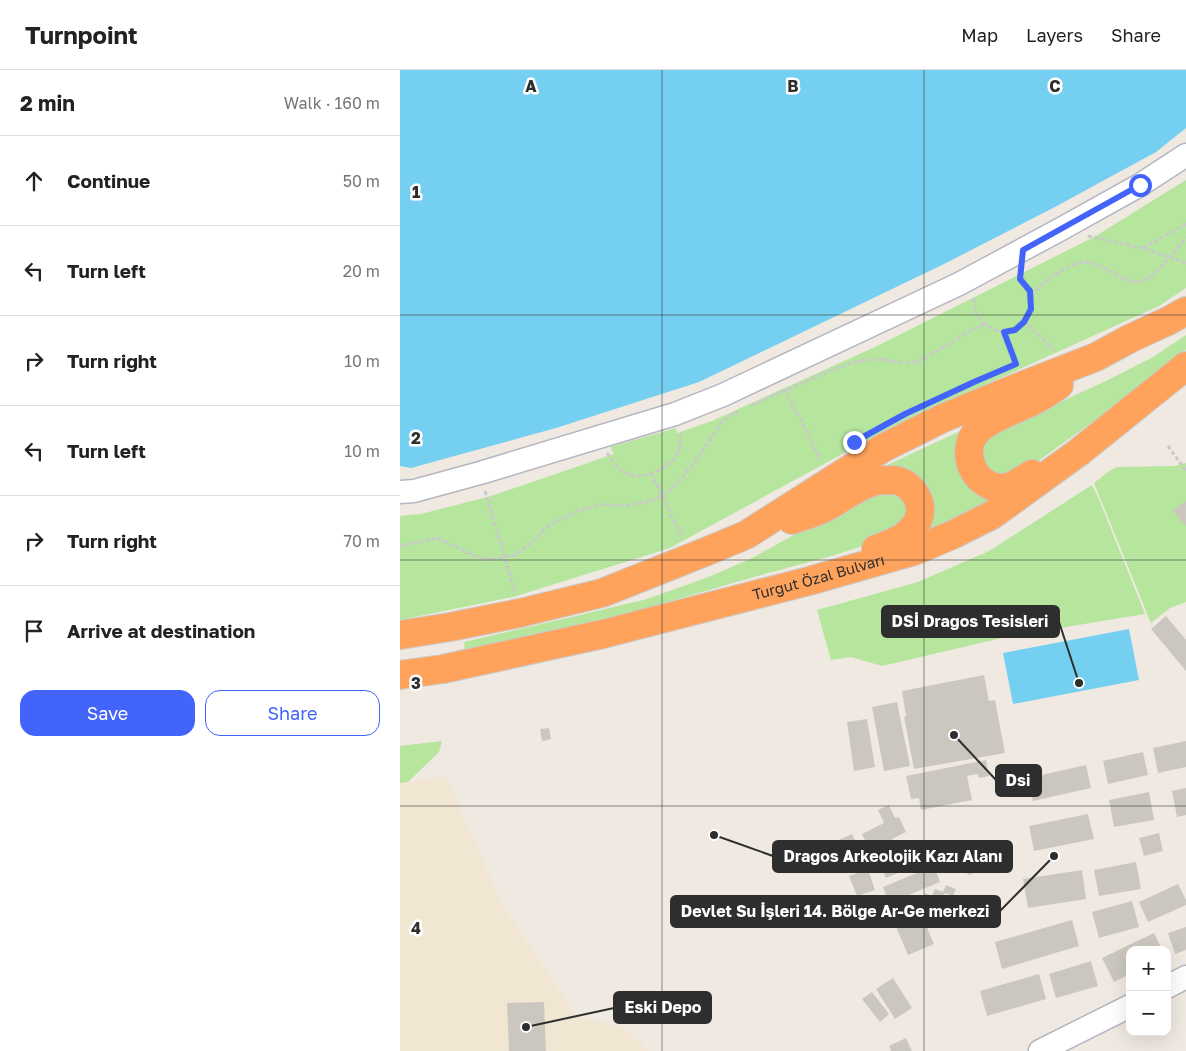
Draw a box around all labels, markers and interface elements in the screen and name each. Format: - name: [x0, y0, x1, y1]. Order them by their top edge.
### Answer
- text: Turnpoint: [25, 20, 138, 49]
- text: Map: [961, 24, 998, 46]
- text: Layers: [1026, 24, 1083, 46]
- text: Share: [1111, 24, 1161, 46]
- text: A: [525, 76, 537, 96]
- text: B: [787, 76, 799, 96]
- text: C: [1049, 76, 1061, 96]
- text: 2 min: [20, 90, 75, 116]
- text: Walk · 160 m: [284, 93, 380, 113]
- icon: ahead: [20, 167, 48, 195]
- text: Continue: [67, 169, 150, 192]
- text: 50 m: [343, 171, 380, 191]
- route start: [1129, 174, 1152, 197]
- text: 1: [412, 182, 420, 202]
- icon: left: [20, 257, 48, 285]
- text: Turn left: [67, 259, 146, 282]
- text: 20 m: [343, 261, 380, 281]
- icon: right: [20, 347, 48, 375]
- text: Turn right: [67, 349, 157, 372]
- text: 10 m: [344, 351, 380, 371]
- text: 2: [411, 428, 421, 448]
- route end: [843, 431, 866, 454]
- icon: left: [20, 437, 48, 465]
- text: Turn left: [67, 439, 146, 462]
- text: 10 m: [344, 441, 380, 461]
- icon: right: [20, 527, 48, 555]
- text: Turn right: [67, 529, 157, 552]
- text: 70 m: [343, 531, 380, 551]
- street label: Turgut Özal Bulvarı: [750, 550, 887, 603]
- callout: DSİ Dragos Tesisleri: [882, 606, 1059, 637]
- text: DSİ Dragos Tesisleri: [892, 611, 1048, 631]
- icon: arrive: [20, 617, 48, 645]
- text: Arrive at destination: [67, 619, 255, 642]
- text: 3: [411, 673, 421, 693]
- button: Save: [20, 690, 195, 736]
- button: Share: [205, 690, 380, 736]
- callout: Dsi: [996, 765, 1041, 796]
- text: Dsi: [1006, 770, 1030, 790]
- callout: Dragos Arkeolojik Kazı Alanı: [773, 841, 1012, 872]
- text: Dragos Arkeolojik Kazı Alanı: [784, 846, 1002, 866]
- callout: Devlet Su İşleri 14. Bölge Ar-Ge merkezi: [671, 896, 1000, 927]
- text: Devlet Su İşleri 14. Bölge Ar-Ge merkezi: [681, 901, 989, 921]
- text: 4: [411, 918, 421, 938]
- map controls: [1126, 946, 1171, 1036]
- button: +: [1126, 946, 1171, 991]
- button: −: [1126, 991, 1171, 1036]
- callout: Eski Depo: [614, 992, 711, 1023]
- text: Eski Depo: [625, 997, 702, 1017]

